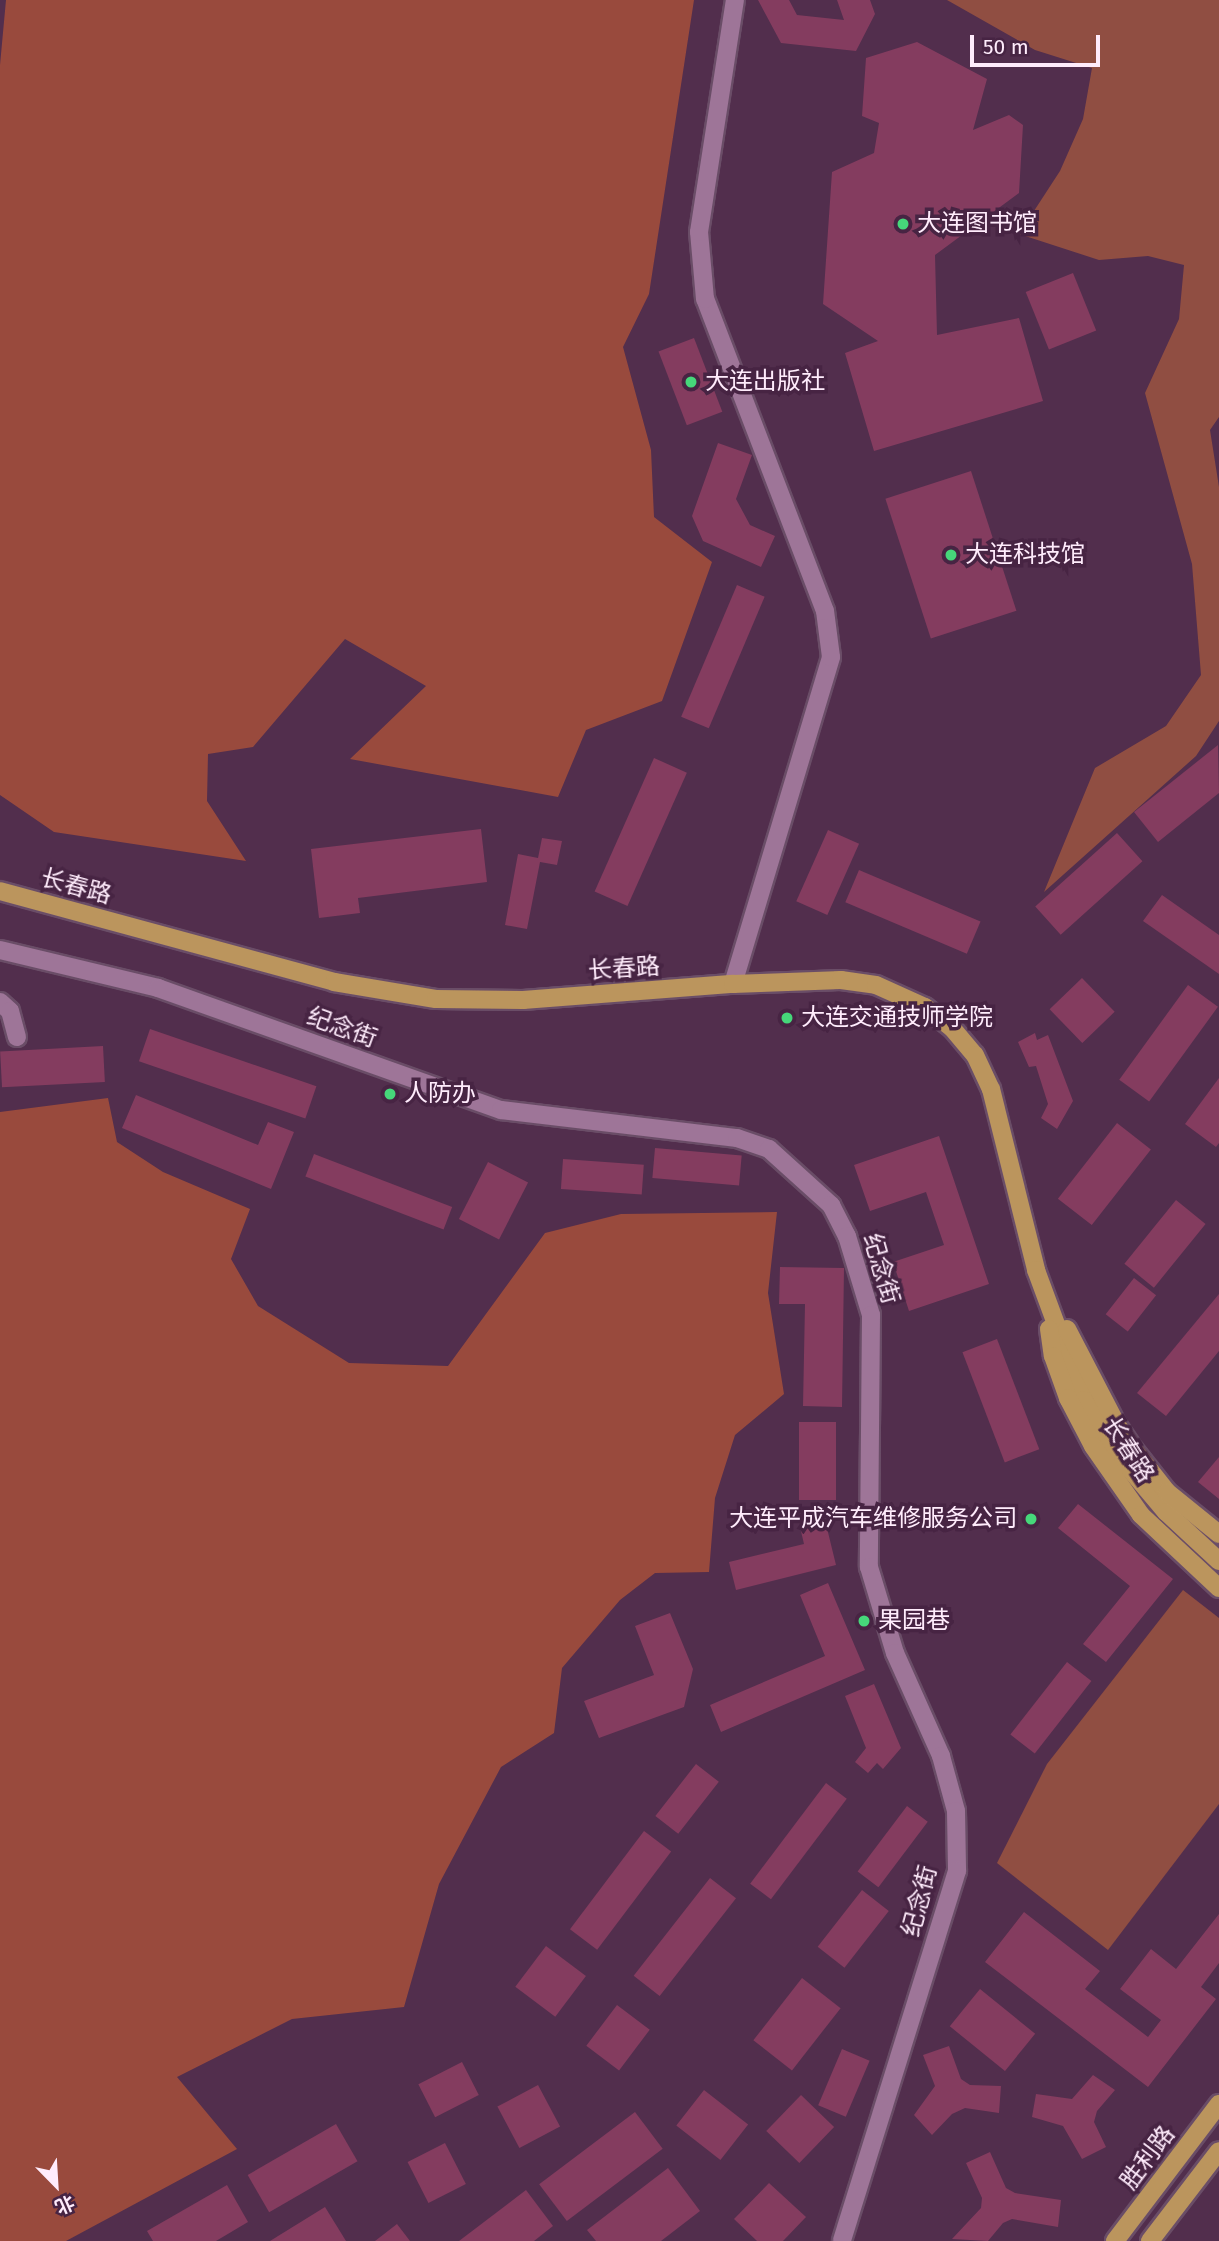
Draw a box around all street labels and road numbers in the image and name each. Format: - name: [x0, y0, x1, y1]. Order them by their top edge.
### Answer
- street label: 长春路: [37, 864, 115, 910]
- street label: 长春路: [587, 952, 661, 986]
- street label: 纪念街: [303, 1002, 381, 1054]
- street label: 纪念街: [857, 1230, 905, 1308]
- street label: 长春路: [1096, 1412, 1160, 1488]
- street label: 纪念街: [897, 1862, 943, 1940]
- street label: 胜利路: [1115, 2121, 1181, 2195]

